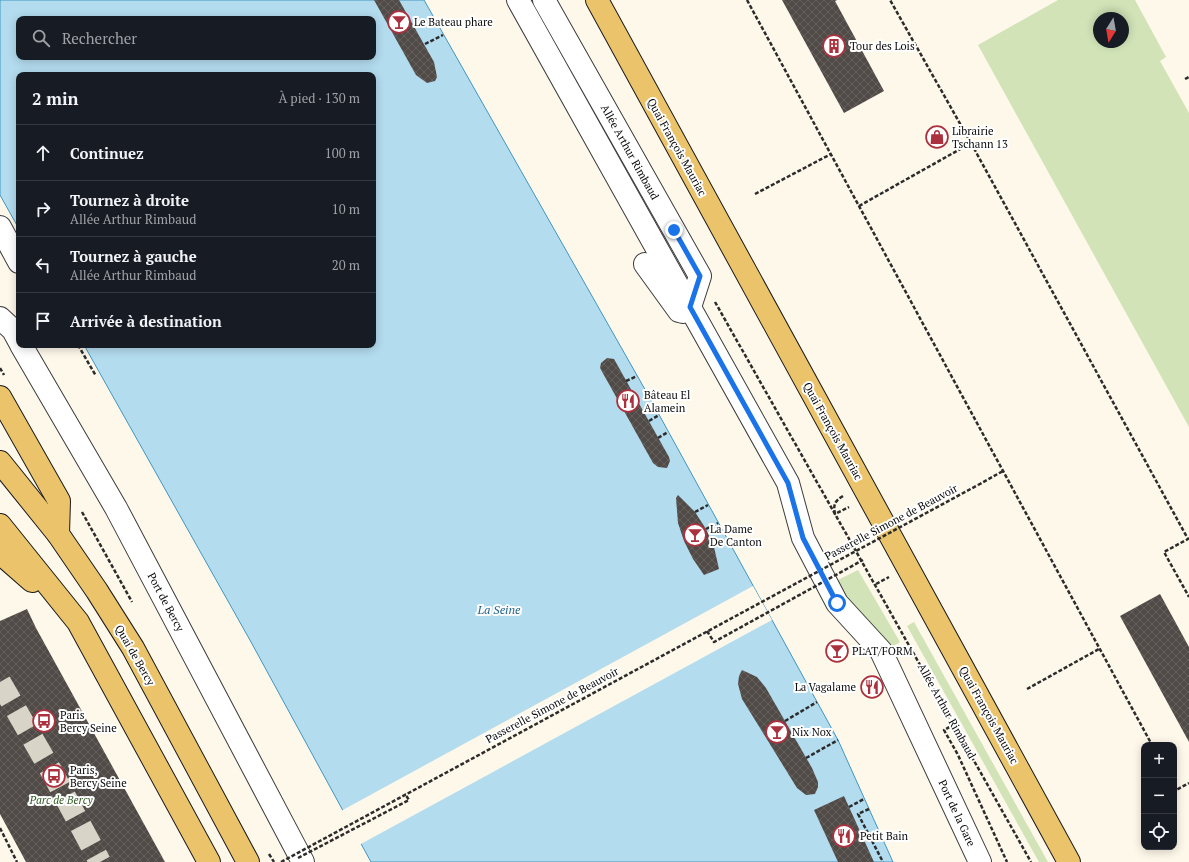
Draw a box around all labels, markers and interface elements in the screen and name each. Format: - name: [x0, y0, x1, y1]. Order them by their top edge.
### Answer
- bar icon: Le Bateau phare: [386, 9, 412, 35]
- north arrow: [1093, 12, 1129, 48]
- place label: Le Bateau phare: [414, 15, 493, 29]
- search box: [16, 16, 376, 60]
- icon: search: [30, 27, 52, 49]
- text: Rechercher: [62, 28, 137, 48]
- building icon: Tour des Lois: [821, 33, 847, 59]
- place label: Tour des Lois: [850, 39, 915, 53]
- text: 2 min: [32, 87, 79, 110]
- text: À pied · 130 m: [279, 89, 360, 107]
- street label: Quai François Mauriac: [644, 96, 710, 198]
- street label: Allée Arthur Rimbaud: [598, 102, 662, 202]
- shop icon: Librairie Tschann 13: [924, 124, 950, 150]
- place label: Librairie Tschann 13: [952, 124, 1008, 151]
- icon: ahead: [32, 142, 54, 164]
- text: Continuez: [70, 143, 144, 163]
- text: 100 m: [325, 144, 360, 162]
- text: Tournez à droite: [70, 190, 189, 210]
- icon: right: [32, 198, 54, 220]
- text: 10 m: [332, 200, 360, 218]
- text: Allée Arthur Rimbaud: [70, 210, 196, 228]
- route end: [665, 221, 683, 239]
- text: Tournez à gauche: [70, 246, 197, 266]
- icon: left: [32, 254, 54, 276]
- text: 20 m: [332, 256, 360, 274]
- text: Allée Arthur Rimbaud: [70, 266, 196, 284]
- icon: arrive: [32, 310, 54, 332]
- text: Arrivée à destination: [70, 311, 222, 331]
- street label: Quai François Mauriac: [800, 380, 866, 482]
- restaurant icon: Bâteau El Alamein: [615, 388, 641, 414]
- place label: Bâteau El Alamein: [644, 388, 690, 415]
- street label: Passerelle Simone de Beauvoir: [822, 481, 961, 563]
- bar icon: La Dame De Canton: [682, 522, 708, 548]
- place label: La Dame De Canton: [710, 522, 762, 549]
- street label: Port de Bercy: [145, 570, 188, 634]
- route start: [828, 594, 846, 612]
- water label: La Seine: [477, 602, 521, 617]
- street label: Quai de Bercy: [112, 622, 158, 688]
- bar icon: PLAT/FORM: [824, 638, 850, 664]
- place label: PLAT/FORM: [852, 644, 913, 658]
- street label: Allée Arthur Rimbaud: [915, 661, 979, 761]
- street label: Passerelle Simone de Beauvoir: [483, 664, 622, 746]
- street label: Quai François Mauriac: [956, 664, 1022, 766]
- restaurant icon: La Vagalame: [859, 674, 885, 700]
- place label: La Vagalame: [795, 680, 856, 694]
- bus stop icon: Paris Bercy Seine: [31, 708, 57, 734]
- place label: Paris Bercy Seine: [60, 708, 117, 735]
- bar icon: Nix Nox: [764, 719, 790, 745]
- place label: Nix Nox: [792, 725, 832, 739]
- map controls: [1141, 742, 1177, 850]
- button: +: [1141, 742, 1177, 778]
- bus stop icon: Paris, Bercy Seine: [41, 763, 67, 789]
- place label: Paris, Bercy Seine: [70, 763, 127, 790]
- street label: Port de la Gare: [935, 777, 979, 849]
- button: −: [1141, 778, 1177, 814]
- park label: Parc de Bercy: [29, 793, 93, 807]
- button: locate: [1141, 814, 1177, 850]
- restaurant icon: Petit Bain: [831, 823, 857, 849]
- place label: Petit Bain: [860, 829, 909, 843]

